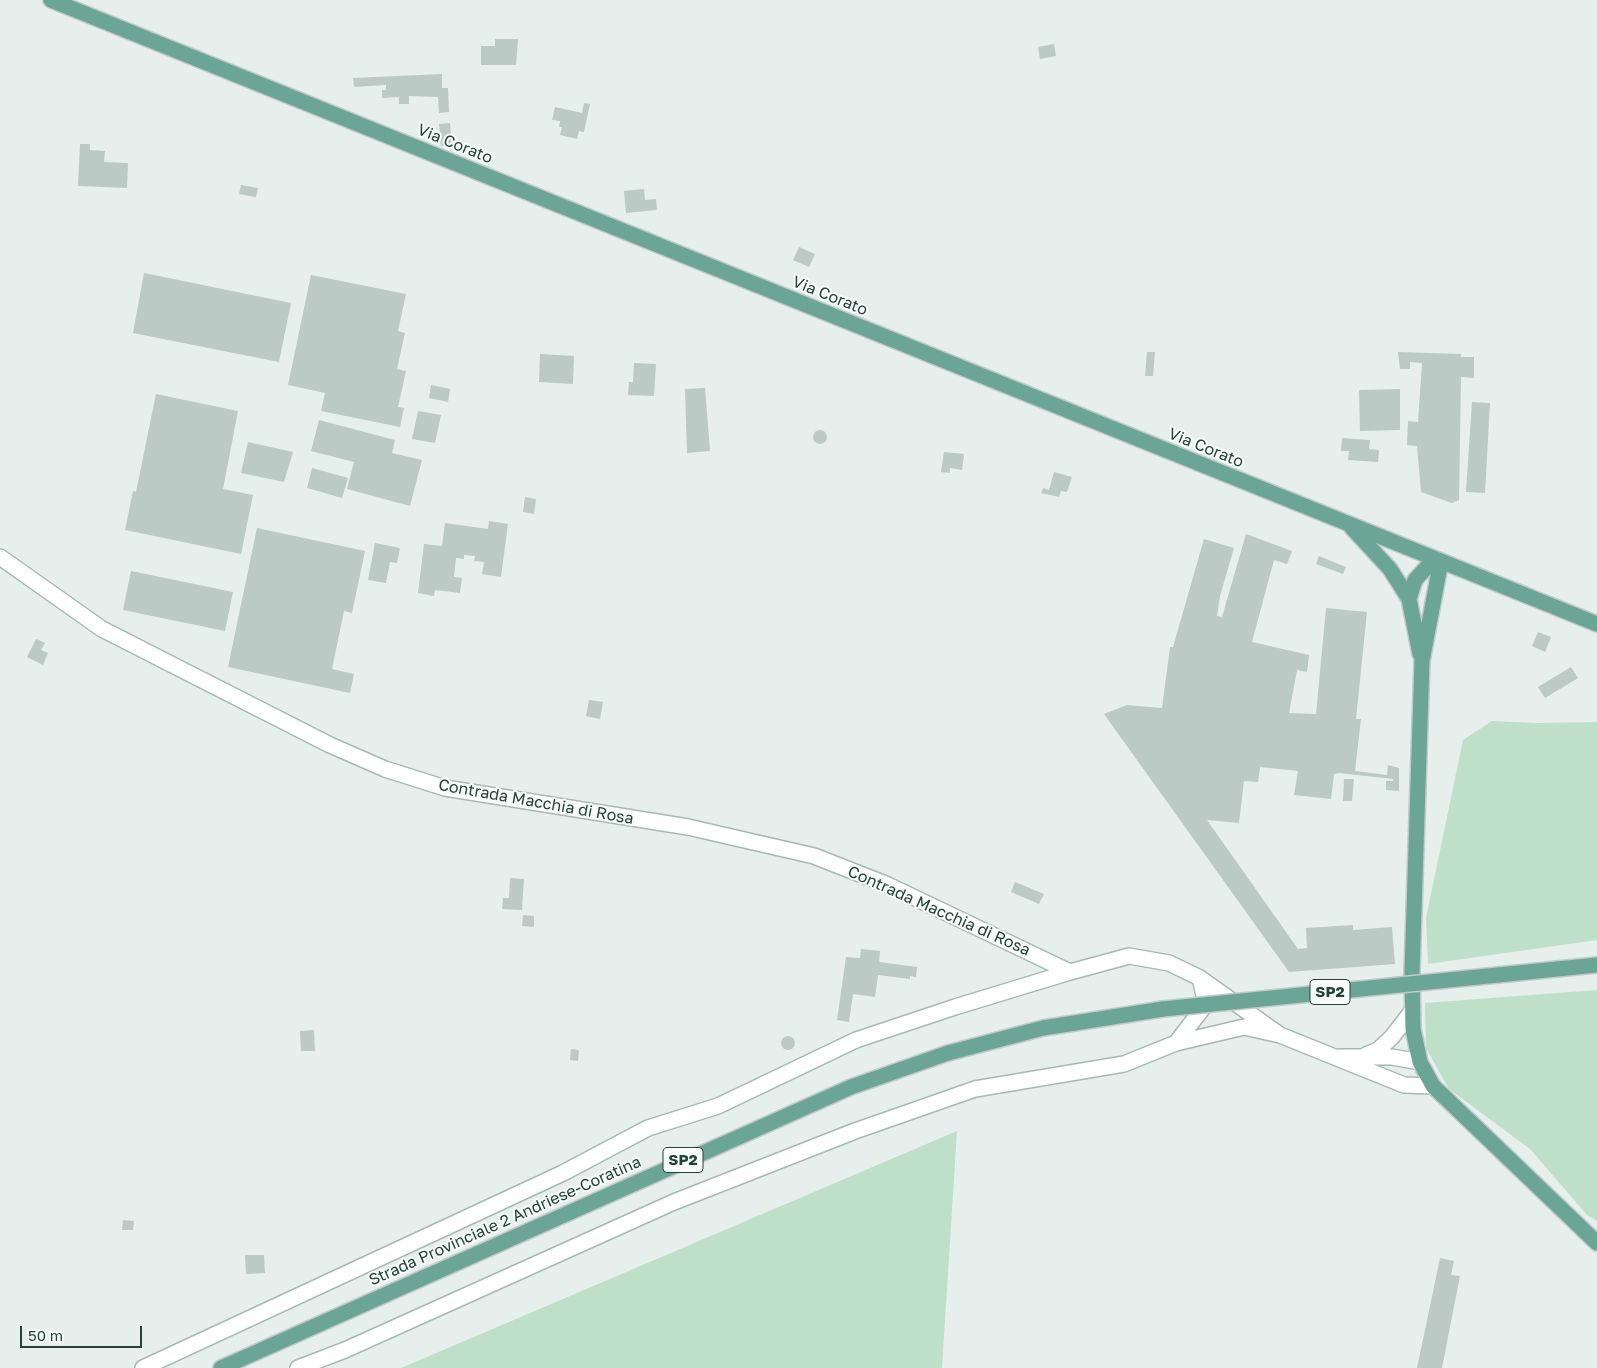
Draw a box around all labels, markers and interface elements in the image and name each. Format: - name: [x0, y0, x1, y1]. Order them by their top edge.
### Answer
- street label: Via Corato: [415, 120, 495, 168]
- street label: Via Corato: [790, 272, 870, 320]
- street label: Via Corato: [1166, 424, 1246, 472]
- street label: Contrada Macchia di Rosa: [437, 775, 635, 829]
- street label: Contrada Macchia di Rosa: [845, 862, 1033, 960]
- road number: SP2: [1310, 980, 1350, 1004]
- road number: SP2: [663, 1148, 703, 1172]
- street label: Strada Provinciale 2 Andriese-Coratina: [366, 1152, 644, 1290]
- scale bar: [22, 1316, 145, 1348]
- text: 50 m: [28, 1326, 63, 1344]

